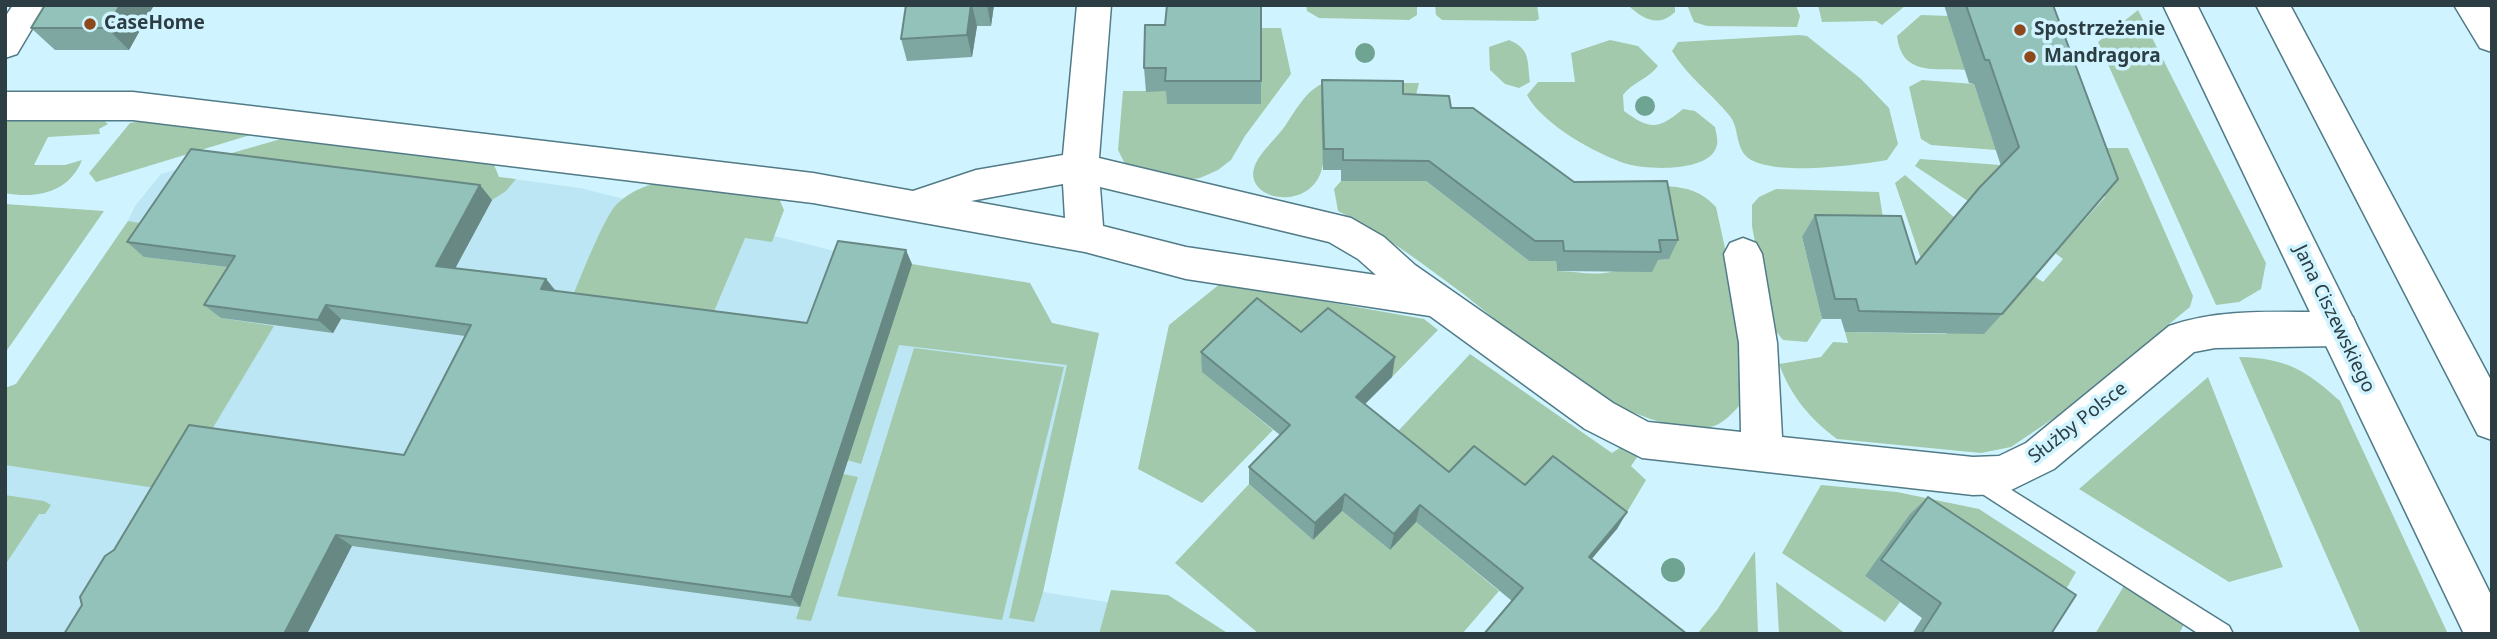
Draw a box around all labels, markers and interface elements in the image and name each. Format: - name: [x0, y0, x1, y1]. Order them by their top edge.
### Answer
- place label: CaseHome: [104, 13, 205, 35]
- marker: CaseHome: [82, 16, 98, 32]
- place label: Spostrzeżenie: [2034, 19, 2165, 41]
- marker: Spostrzeżenie: [2012, 22, 2028, 38]
- place label: Mandragora: [2044, 46, 2161, 68]
- marker: Mandragora: [2022, 49, 2038, 65]
- street label: Jana Ciszewskiego: [2288, 241, 2380, 397]
- street label: Służby Polsce: [2024, 377, 2132, 469]

